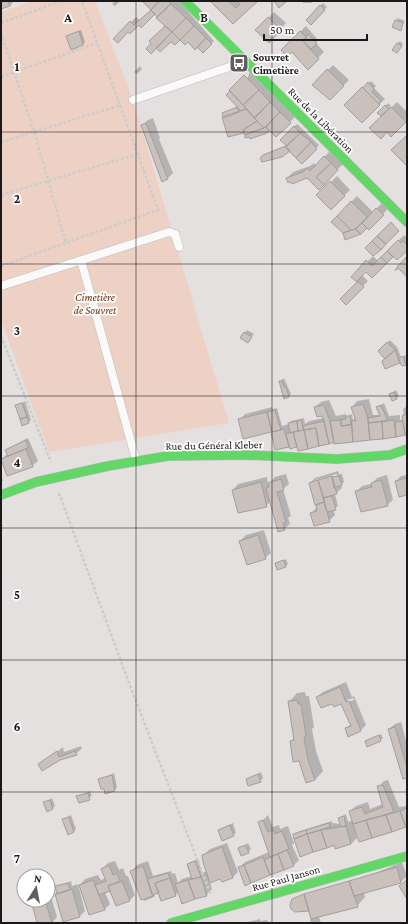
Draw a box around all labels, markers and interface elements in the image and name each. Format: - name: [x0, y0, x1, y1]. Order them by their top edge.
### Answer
- text: A: [63, 10, 72, 25]
- text: B: [200, 10, 208, 25]
- scale bar: [264, 16, 367, 42]
- text: 50 m: [270, 23, 295, 37]
- place label: Souvret Cimetière: [253, 51, 299, 76]
- bus stop icon: Souvret Cimetière: [228, 52, 250, 74]
- text: 1: [15, 59, 20, 74]
- street label: Rue de la Libération: [286, 85, 356, 155]
- text: 2: [14, 191, 21, 206]
- park label: Cimetière de Souvret: [74, 291, 117, 316]
- text: 3: [14, 323, 20, 338]
- street label: Rue du Général Kleber: [165, 438, 263, 452]
- text: 4: [13, 455, 21, 470]
- text: 5: [14, 587, 20, 602]
- text: 6: [13, 719, 21, 734]
- text: 7: [14, 851, 20, 866]
- street label: Rue Paul Janson: [251, 863, 322, 894]
- north arrow: [16, 868, 56, 908]
- text: N: [33, 872, 43, 885]

